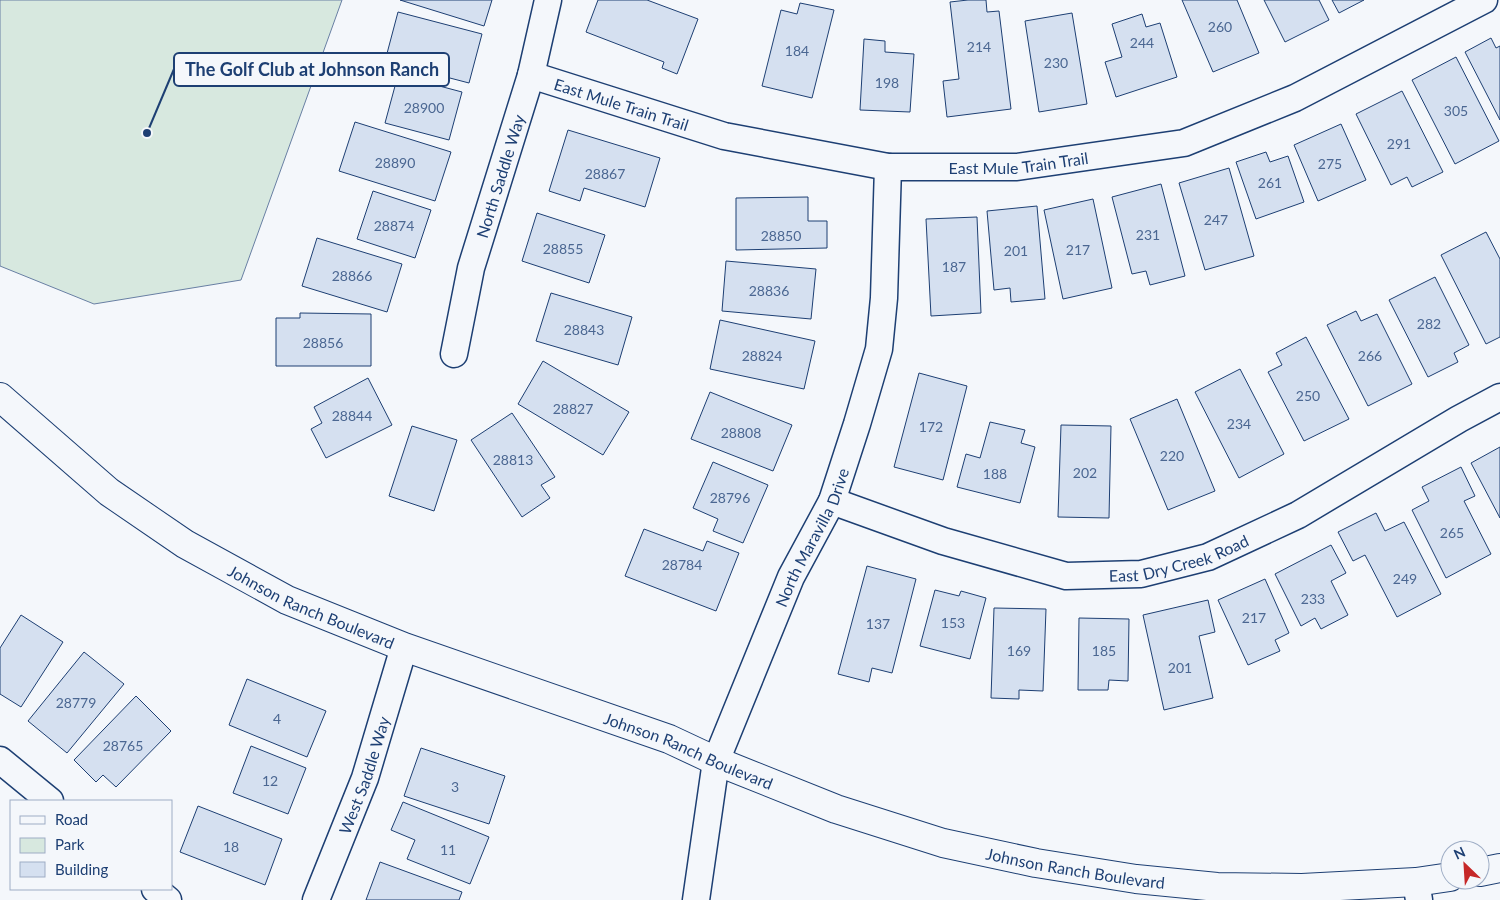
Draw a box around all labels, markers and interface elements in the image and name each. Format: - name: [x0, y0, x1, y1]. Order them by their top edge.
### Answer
- house number: 260: [1208, 18, 1232, 35]
- house number: 244: [1130, 34, 1154, 51]
- house number: 214: [967, 38, 991, 55]
- house number: 184: [785, 42, 809, 59]
- callout: The Golf Club at Johnson Ranch: [174, 53, 449, 86]
- house number: 230: [1044, 54, 1068, 71]
- text: The Golf Club at Johnson Ranch: [185, 58, 439, 80]
- street label: East Mule Train Trail: [552, 73, 691, 134]
- house number: 198: [875, 74, 899, 91]
- house number: 28900: [404, 99, 444, 116]
- house number: 305: [1444, 102, 1468, 119]
- street label: North Saddle Way: [472, 111, 528, 240]
- house number: 291: [1387, 135, 1411, 152]
- street label: East Mule Train Trail: [949, 147, 1089, 177]
- house number: 28890: [375, 154, 415, 171]
- house number: 275: [1318, 155, 1342, 172]
- house number: 28867: [585, 165, 625, 182]
- house number: 261: [1258, 174, 1282, 191]
- house number: 247: [1204, 211, 1228, 228]
- house number: 28874: [374, 217, 414, 234]
- house number: 231: [1136, 226, 1160, 243]
- house number: 28850: [761, 227, 801, 244]
- house number: 28855: [543, 240, 583, 257]
- house number: 217: [1066, 241, 1090, 258]
- house number: 201: [1004, 242, 1028, 259]
- house number: 187: [942, 258, 966, 275]
- house number: 28866: [332, 267, 372, 284]
- house number: 28836: [749, 282, 789, 299]
- house number: 282: [1417, 315, 1441, 332]
- house number: 28843: [564, 321, 604, 338]
- house number: 28856: [303, 334, 343, 351]
- house number: 28824: [742, 347, 782, 364]
- house number: 266: [1358, 347, 1382, 364]
- house number: 250: [1296, 387, 1320, 404]
- house number: 28827: [553, 400, 593, 417]
- house number: 28844: [332, 407, 372, 424]
- house number: 234: [1227, 415, 1251, 432]
- house number: 172: [919, 418, 943, 435]
- house number: 28808: [721, 424, 761, 441]
- house number: 220: [1160, 447, 1184, 464]
- house number: 28813: [493, 451, 533, 468]
- house number: 202: [1073, 464, 1097, 481]
- street label: North Maravilla Drive: [771, 465, 852, 609]
- house number: 188: [983, 465, 1007, 482]
- house number: 28796: [710, 489, 750, 506]
- house number: 265: [1440, 524, 1464, 541]
- street label: East Dry Creek Road: [1109, 530, 1251, 584]
- house number: 28784: [662, 556, 702, 573]
- street label: Johnson Ranch Boulevard: [225, 560, 398, 652]
- house number: 249: [1393, 570, 1417, 587]
- house number: 233: [1301, 590, 1325, 607]
- house number: 217: [1242, 609, 1266, 626]
- house number: 153: [941, 614, 965, 631]
- house number: 137: [866, 615, 890, 632]
- house number: 169: [1007, 642, 1031, 659]
- house number: 185: [1092, 642, 1116, 659]
- house number: 201: [1168, 659, 1192, 676]
- house number: 28779: [56, 694, 96, 711]
- street label: Johnson Ranch Boulevard: [602, 708, 776, 792]
- house number: 4: [273, 710, 281, 727]
- street label: West Saddle Way: [334, 713, 393, 836]
- house number: 28765: [103, 737, 143, 754]
- house number: 12: [262, 772, 278, 789]
- house number: 3: [451, 778, 459, 795]
- legend: [10, 800, 172, 890]
- text: Road: [55, 810, 88, 828]
- text: Park: [55, 835, 85, 853]
- house number: 18: [223, 838, 239, 855]
- north arrow: [1440, 840, 1490, 890]
- house number: 11: [440, 841, 456, 858]
- street label: Johnson Ranch Boulevard: [985, 843, 1166, 891]
- text: N: [1451, 843, 1468, 863]
- text: Building: [55, 860, 108, 878]

